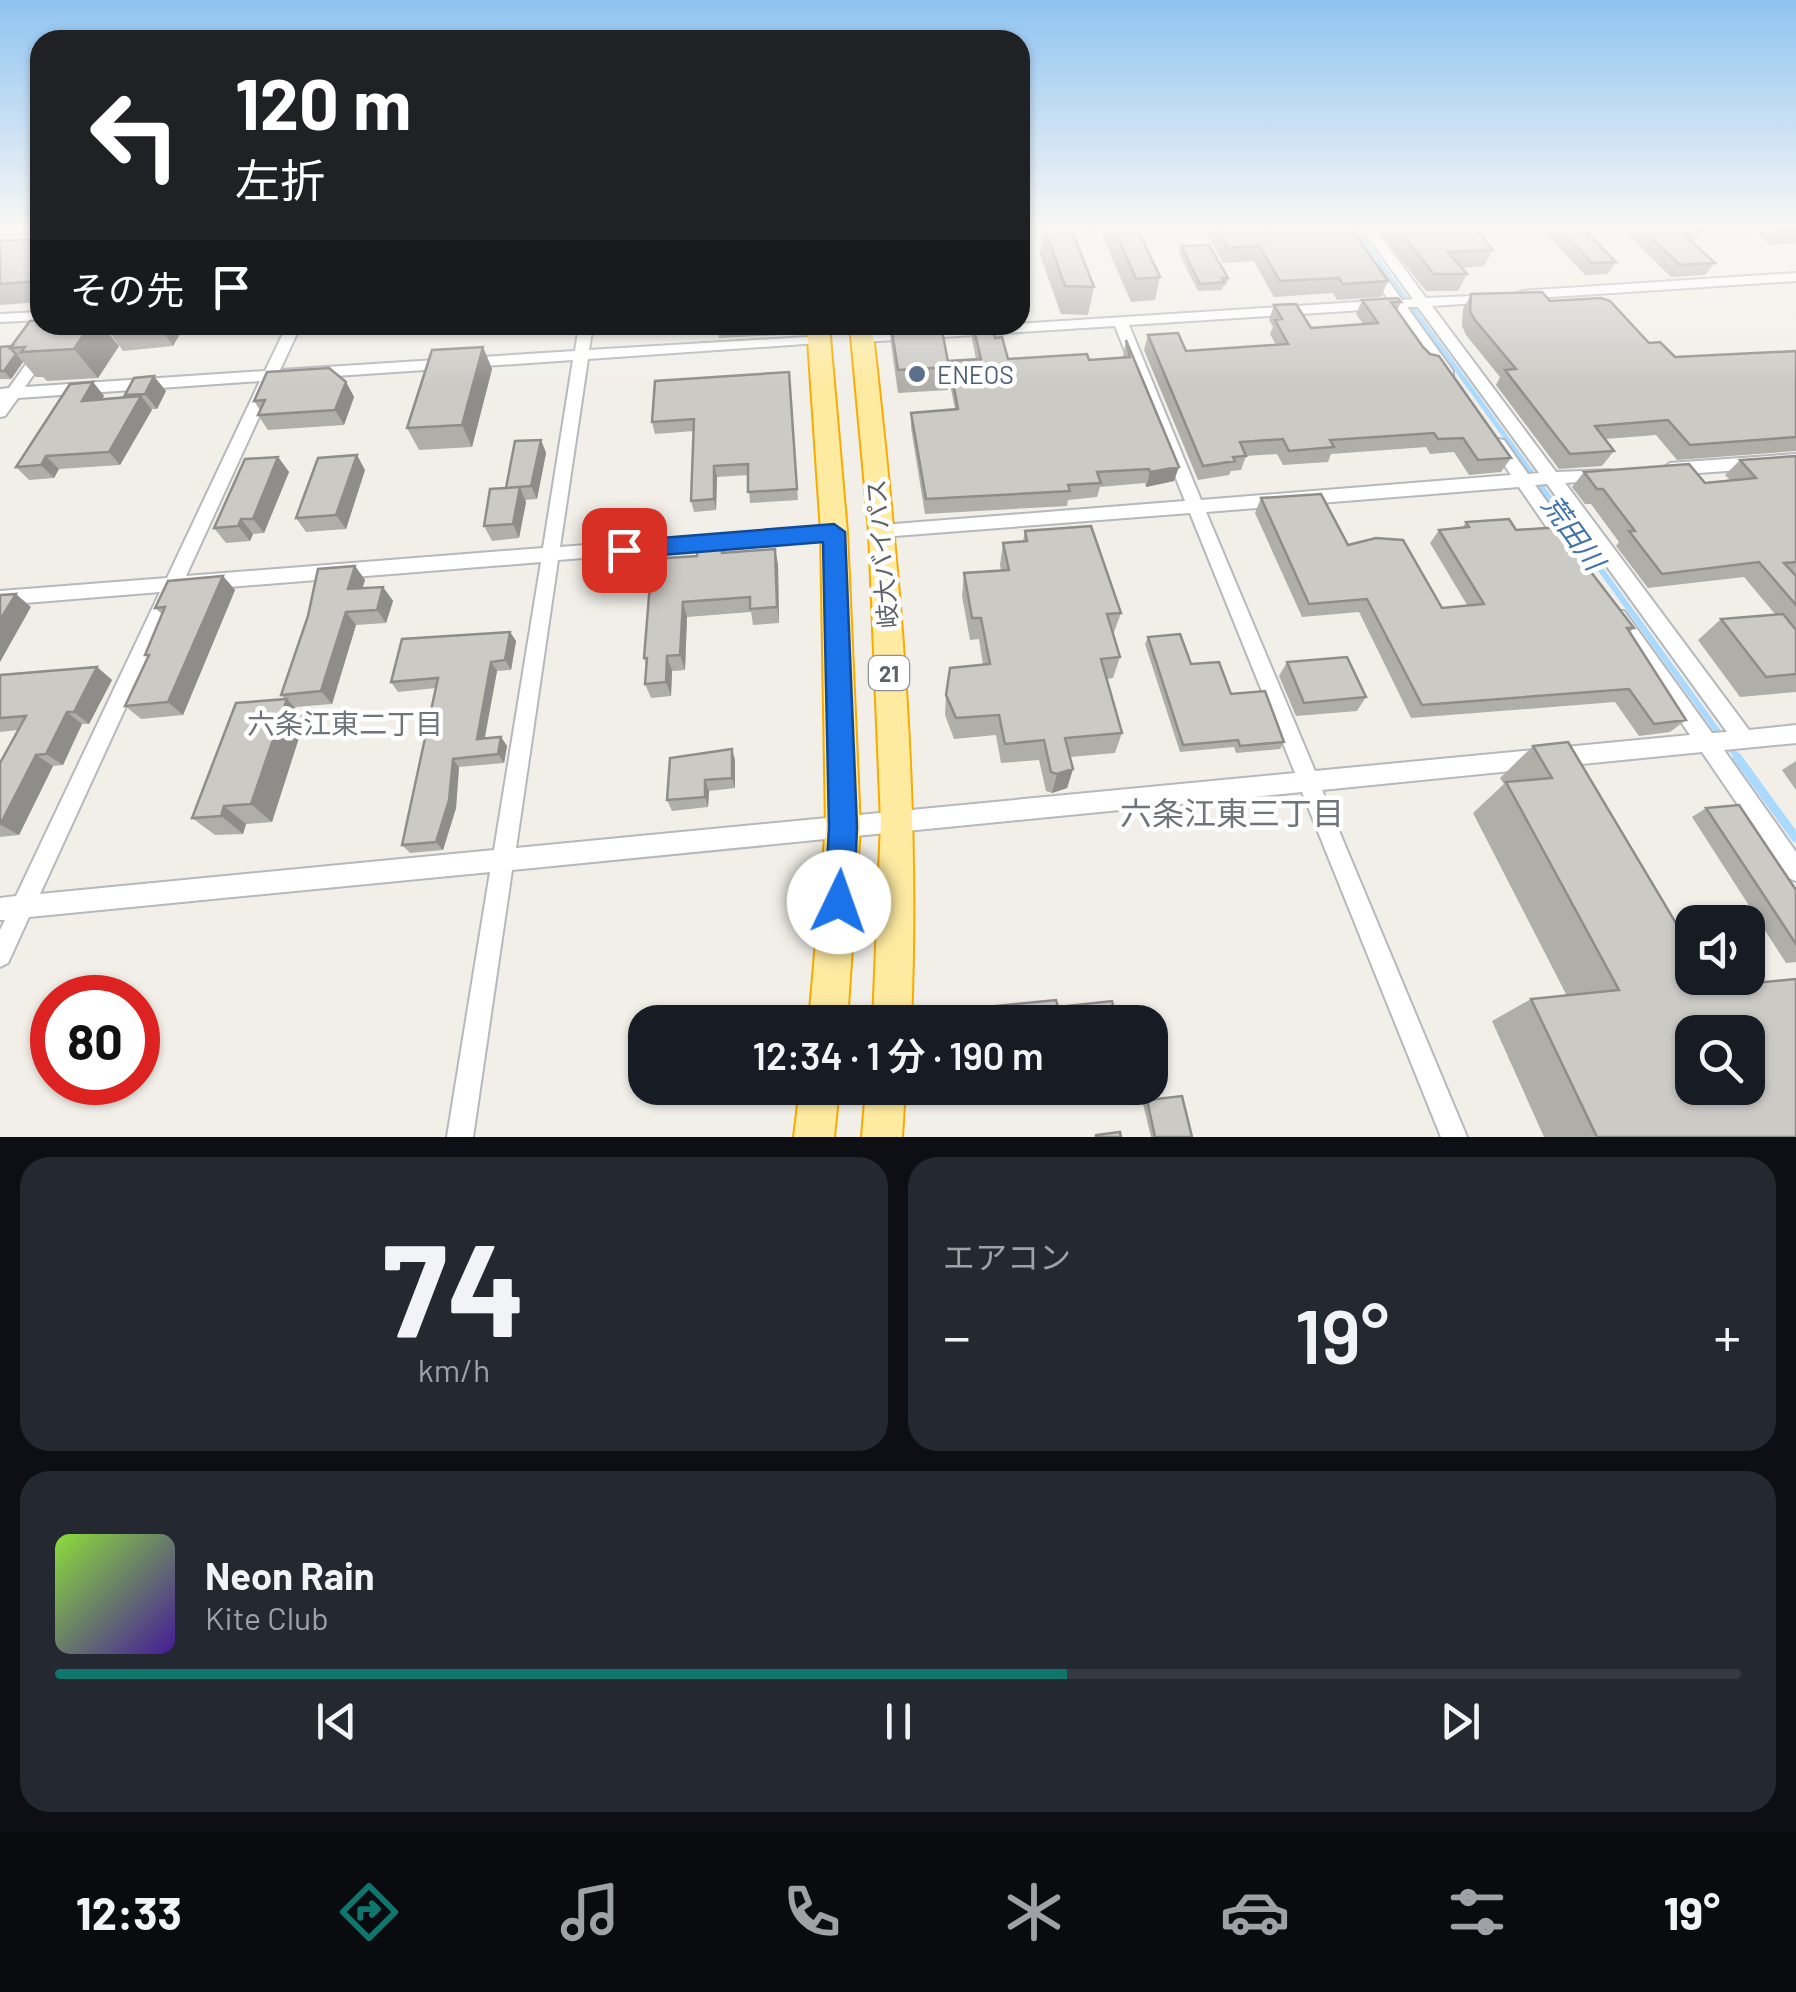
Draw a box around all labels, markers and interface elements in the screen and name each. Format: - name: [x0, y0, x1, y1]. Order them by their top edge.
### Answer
- text: 120 m: [235, 60, 411, 144]
- icon: left: [70, 70, 200, 200]
- text: 左折: [235, 152, 325, 206]
- icon: arrive: [204, 260, 259, 315]
- text: その先: [70, 266, 184, 312]
- place label: ENEOS: [937, 359, 1014, 389]
- marker: ENEOS: [906, 363, 928, 385]
- street label: 岐大バイパス: [860, 478, 902, 630]
- water label: 荒田川: [1536, 488, 1614, 578]
- pin: [582, 508, 667, 593]
- icon: arrive: [597, 523, 652, 578]
- road number: 21: [869, 656, 909, 690]
- district label: 六条江東二丁目: [247, 706, 443, 740]
- district label: 六条江東三丁目: [1120, 793, 1344, 831]
- position arrow: [787, 850, 891, 954]
- map controls: [1675, 905, 1765, 1105]
- button: sound: [1675, 905, 1765, 995]
- speed limit sign: 80: [30, 975, 160, 1105]
- button: search: [1675, 1015, 1765, 1105]
- text: 12:34 · 1 分 · 190 m: [753, 1032, 1043, 1078]
- text: 74: [382, 1207, 526, 1363]
- text: エアコン: [943, 1237, 1071, 1275]
- text: 19°: [1295, 1289, 1389, 1379]
- text: −: [943, 1302, 971, 1368]
- text: +: [1713, 1302, 1741, 1368]
- text: km/h: [418, 1350, 490, 1388]
- text: Neon Rain: [205, 1552, 374, 1598]
- text: Kite Club: [205, 1598, 329, 1636]
- icon: previous: [309, 1694, 364, 1749]
- icon: pause: [871, 1694, 926, 1749]
- icon: next: [1433, 1694, 1488, 1749]
- icon: directions: [334, 1877, 404, 1947]
- icon: music: [555, 1877, 625, 1947]
- icon: phone: [777, 1877, 847, 1947]
- icon: climate: [999, 1877, 1069, 1947]
- icon: car: [1220, 1877, 1290, 1947]
- icon: filters: [1442, 1877, 1512, 1947]
- text: 12:33: [76, 1885, 182, 1939]
- text: 19°: [1663, 1885, 1720, 1939]

